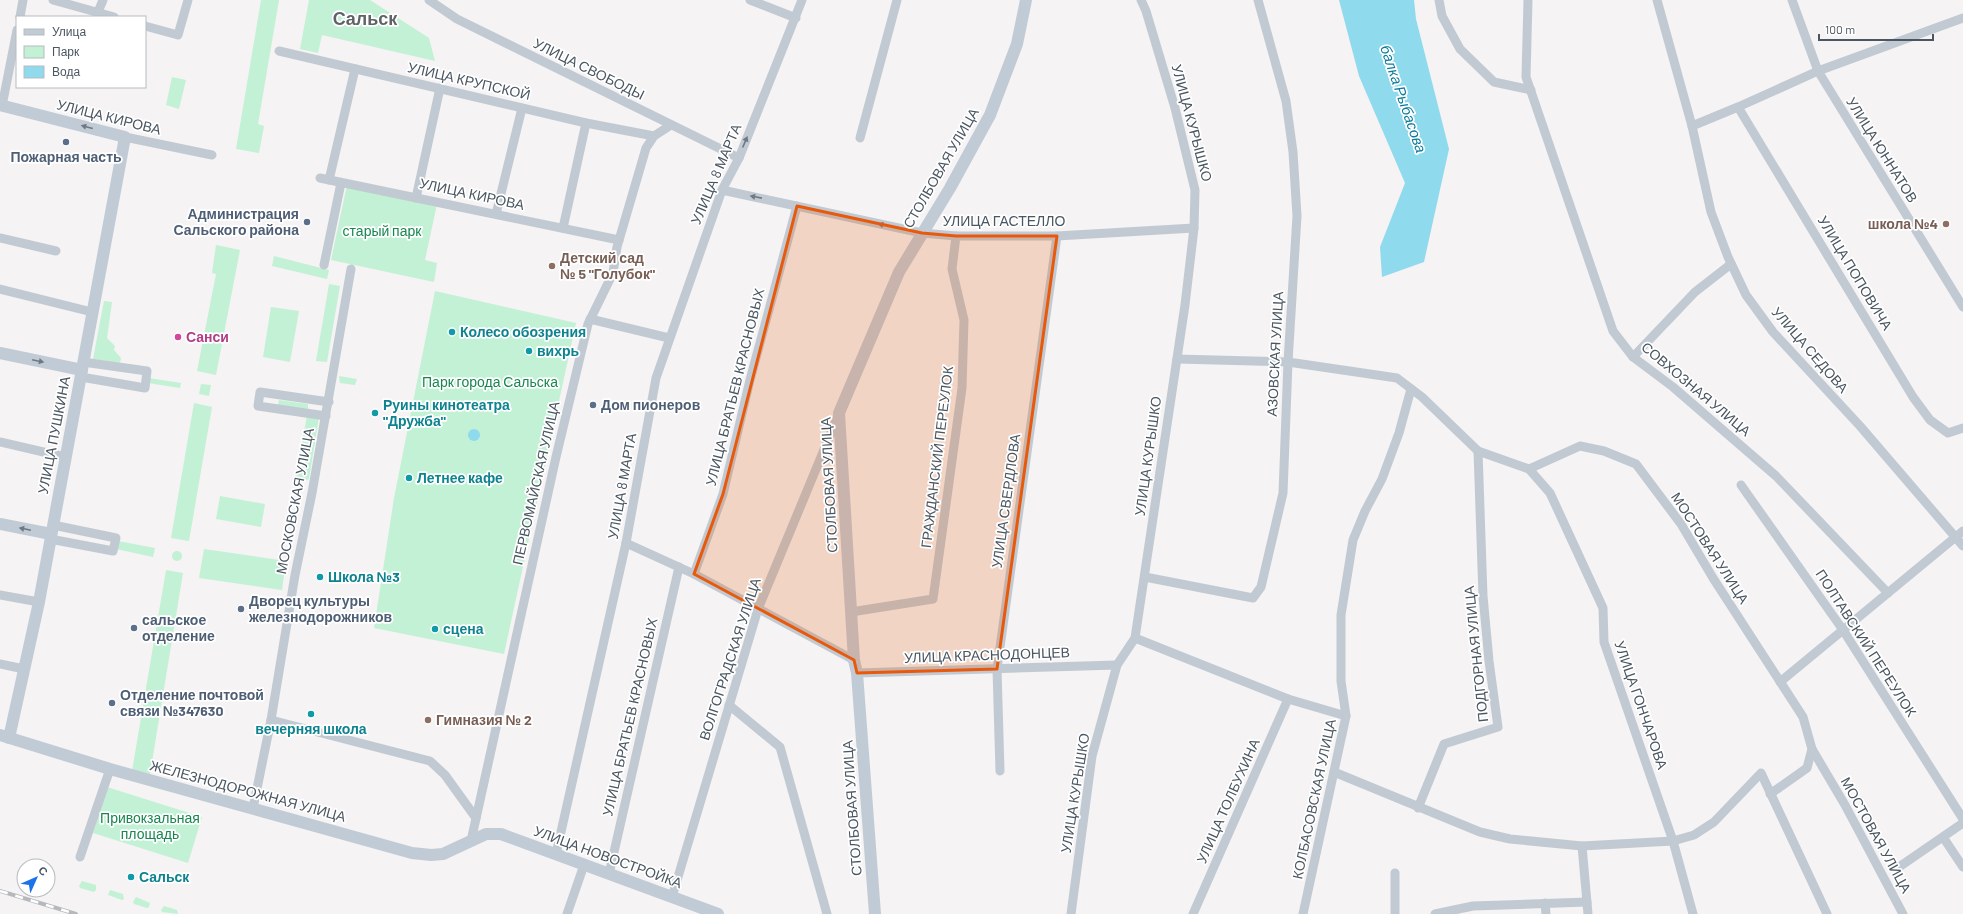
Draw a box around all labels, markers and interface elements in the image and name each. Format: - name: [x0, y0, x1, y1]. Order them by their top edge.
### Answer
- district label: Сальск: [333, 7, 398, 29]
- legend: [16, 16, 146, 88]
- scale bar: [1819, 16, 1933, 42]
- text: 100 m: [1825, 22, 1855, 36]
- text: Улица: [52, 24, 86, 39]
- street label: УЛИЦА СВОБОДЫ: [531, 34, 648, 103]
- water label: балка Рыбасова: [1377, 42, 1431, 155]
- text: Парк: [52, 44, 80, 59]
- street label: УЛИЦА КРУПСКОЙ: [406, 58, 532, 103]
- street label: УЛИЦА КУРЫШКО: [1169, 62, 1216, 184]
- text: Вода: [52, 64, 80, 79]
- street label: УЛИЦА ЮННАТОВ: [1843, 94, 1922, 206]
- street label: УЛИЦА КИРОВА: [55, 95, 163, 138]
- street label: СТОЛБОВАЯ УЛИЦА: [899, 104, 982, 231]
- street label: УЛИЦА 8 МАРТА: [687, 120, 745, 227]
- one-way arrow: [81, 124, 93, 130]
- marker: Пожарная часть: [61, 137, 71, 147]
- one-way arrow: [742, 137, 748, 148]
- place label: Пожарная часть: [10, 148, 122, 165]
- street label: УЛИЦА КИРОВА: [418, 174, 527, 213]
- one-way arrow: [750, 194, 763, 200]
- place label: Администрация Сальского района: [174, 205, 299, 238]
- street label: УЛИЦА ГАСТЕЛЛО: [943, 212, 1065, 229]
- street label: УЛИЦА ПОПОВИЧА: [1815, 213, 1897, 333]
- place label: школа №4: [1868, 215, 1938, 232]
- marker: Администрация Сальского района: [302, 217, 312, 227]
- marker: школа №4: [1941, 219, 1951, 229]
- one-way arrow: [877, 221, 890, 227]
- park label: старый парк: [343, 222, 422, 239]
- place label: Детский сад № 5 "Голубок": [560, 249, 655, 282]
- marker: Детский сад № 5 "Голубок": [547, 261, 557, 271]
- street label: УЛИЦА БРАТЬЕВ КРАСНОВЫХ: [702, 286, 767, 487]
- street label: АЗОВСКАЯ УЛИЦА: [1263, 290, 1286, 417]
- street label: УЛИЦА СЕДОВА: [1768, 303, 1853, 397]
- place label: Колесо обозрения: [460, 323, 586, 340]
- marker: Колесо обозрения: [447, 327, 457, 337]
- place label: Санси: [186, 328, 229, 345]
- marker: Санси: [173, 332, 183, 342]
- street label: СОВХОЗНАЯ УЛИЦА: [1638, 338, 1755, 440]
- place label: вихрь: [537, 342, 580, 359]
- marker: вихрь: [524, 346, 534, 356]
- one-way arrow: [32, 358, 44, 364]
- street label: ГРАЖДАНСКИЙ ПЕРЕУЛОК: [917, 364, 956, 549]
- park label: Парк города Сальска: [422, 373, 558, 390]
- street label: УЛИЦА ПУШКИНА: [34, 374, 73, 495]
- street label: УЛИЦА КУРЫШКО: [1131, 395, 1164, 517]
- place label: Руины кинотеатра "Дружба": [383, 396, 510, 429]
- place label: Дом пионеров: [601, 396, 701, 413]
- street label: ПЕРВОМАЙСКАЯ УЛИЦА: [508, 399, 563, 566]
- marker: Дом пионеров: [588, 400, 598, 410]
- marker: Руины кинотеатра "Дружба": [370, 408, 380, 418]
- street label: СТОЛБОВАЯ УЛИЦА: [816, 416, 841, 553]
- street label: МОСКОВСКАЯ УЛИЦА: [272, 426, 317, 575]
- street label: УЛИЦА 8 МАРТА: [604, 431, 639, 540]
- street label: УЛИЦА СВЕРДЛОВА: [988, 432, 1023, 569]
- place label: Летнее кафе: [417, 469, 503, 486]
- marker: Летнее кафе: [404, 473, 414, 483]
- street label: МОСТОВАЯ УЛИЦА: [1668, 489, 1753, 607]
- one-way arrow: [19, 526, 32, 532]
- street label: ПОЛТАВСКИЙ ПЕРЕУЛОК: [1812, 566, 1921, 720]
- place label: Школа №3: [328, 568, 400, 585]
- marker: Школа №3: [315, 572, 325, 582]
- street label: ВОЛГОГРАДСКАЯ УЛИЦА: [695, 575, 764, 742]
- street label: ПОДГОРНАЯ УЛИЦА: [1460, 584, 1491, 723]
- place label: Дворец культуры железнодорожников: [248, 592, 393, 625]
- marker: Дворец культуры железнодорожников: [236, 604, 246, 614]
- place label: сальское отделение: [142, 611, 215, 644]
- street label: УЛИЦА БРАТЬЕВ КРАСНОВЫХ: [598, 615, 661, 818]
- place label: сцена: [443, 620, 484, 637]
- marker: сальское отделение: [129, 623, 139, 633]
- marker: сцена: [430, 624, 440, 634]
- street label: УЛИЦА ГОНЧАРОВА: [1611, 638, 1672, 772]
- street label: УЛИЦА КРАСНОДОНЦЕВ: [904, 643, 1070, 666]
- place label: Отделение почтовой связи №347630: [120, 686, 264, 719]
- marker: Отделение почтовой связи №347630: [107, 698, 117, 708]
- marker: вечерняя школа: [306, 709, 316, 719]
- place label: Гимназия № 2: [436, 711, 532, 728]
- marker: Гимназия № 2: [423, 715, 433, 725]
- street label: КОЛБАСОВСКАЯ УЛИЦА: [1288, 717, 1339, 881]
- place label: вечерняя школа: [255, 720, 367, 737]
- street label: УЛИЦА КУРЫШКО: [1057, 732, 1092, 854]
- street label: УЛИЦА ТОЛБУХИНА: [1192, 735, 1263, 866]
- street label: СТОЛБОВАЯ УЛИЦА: [838, 739, 865, 876]
- street label: ЖЕЛЕЗНОДОРОЖНАЯ УЛИЦА: [148, 756, 349, 825]
- street label: МОСТОВАЯ УЛИЦА: [1838, 774, 1916, 896]
- park label: Привокзальная площадь: [100, 809, 200, 842]
- street label: УЛИЦА НОВОСТРОЙКА: [532, 822, 685, 892]
- north arrow: [16, 858, 56, 898]
- text: С: [36, 863, 51, 878]
- place label: Сальск: [139, 868, 190, 885]
- marker: Сальск: [126, 872, 136, 882]

